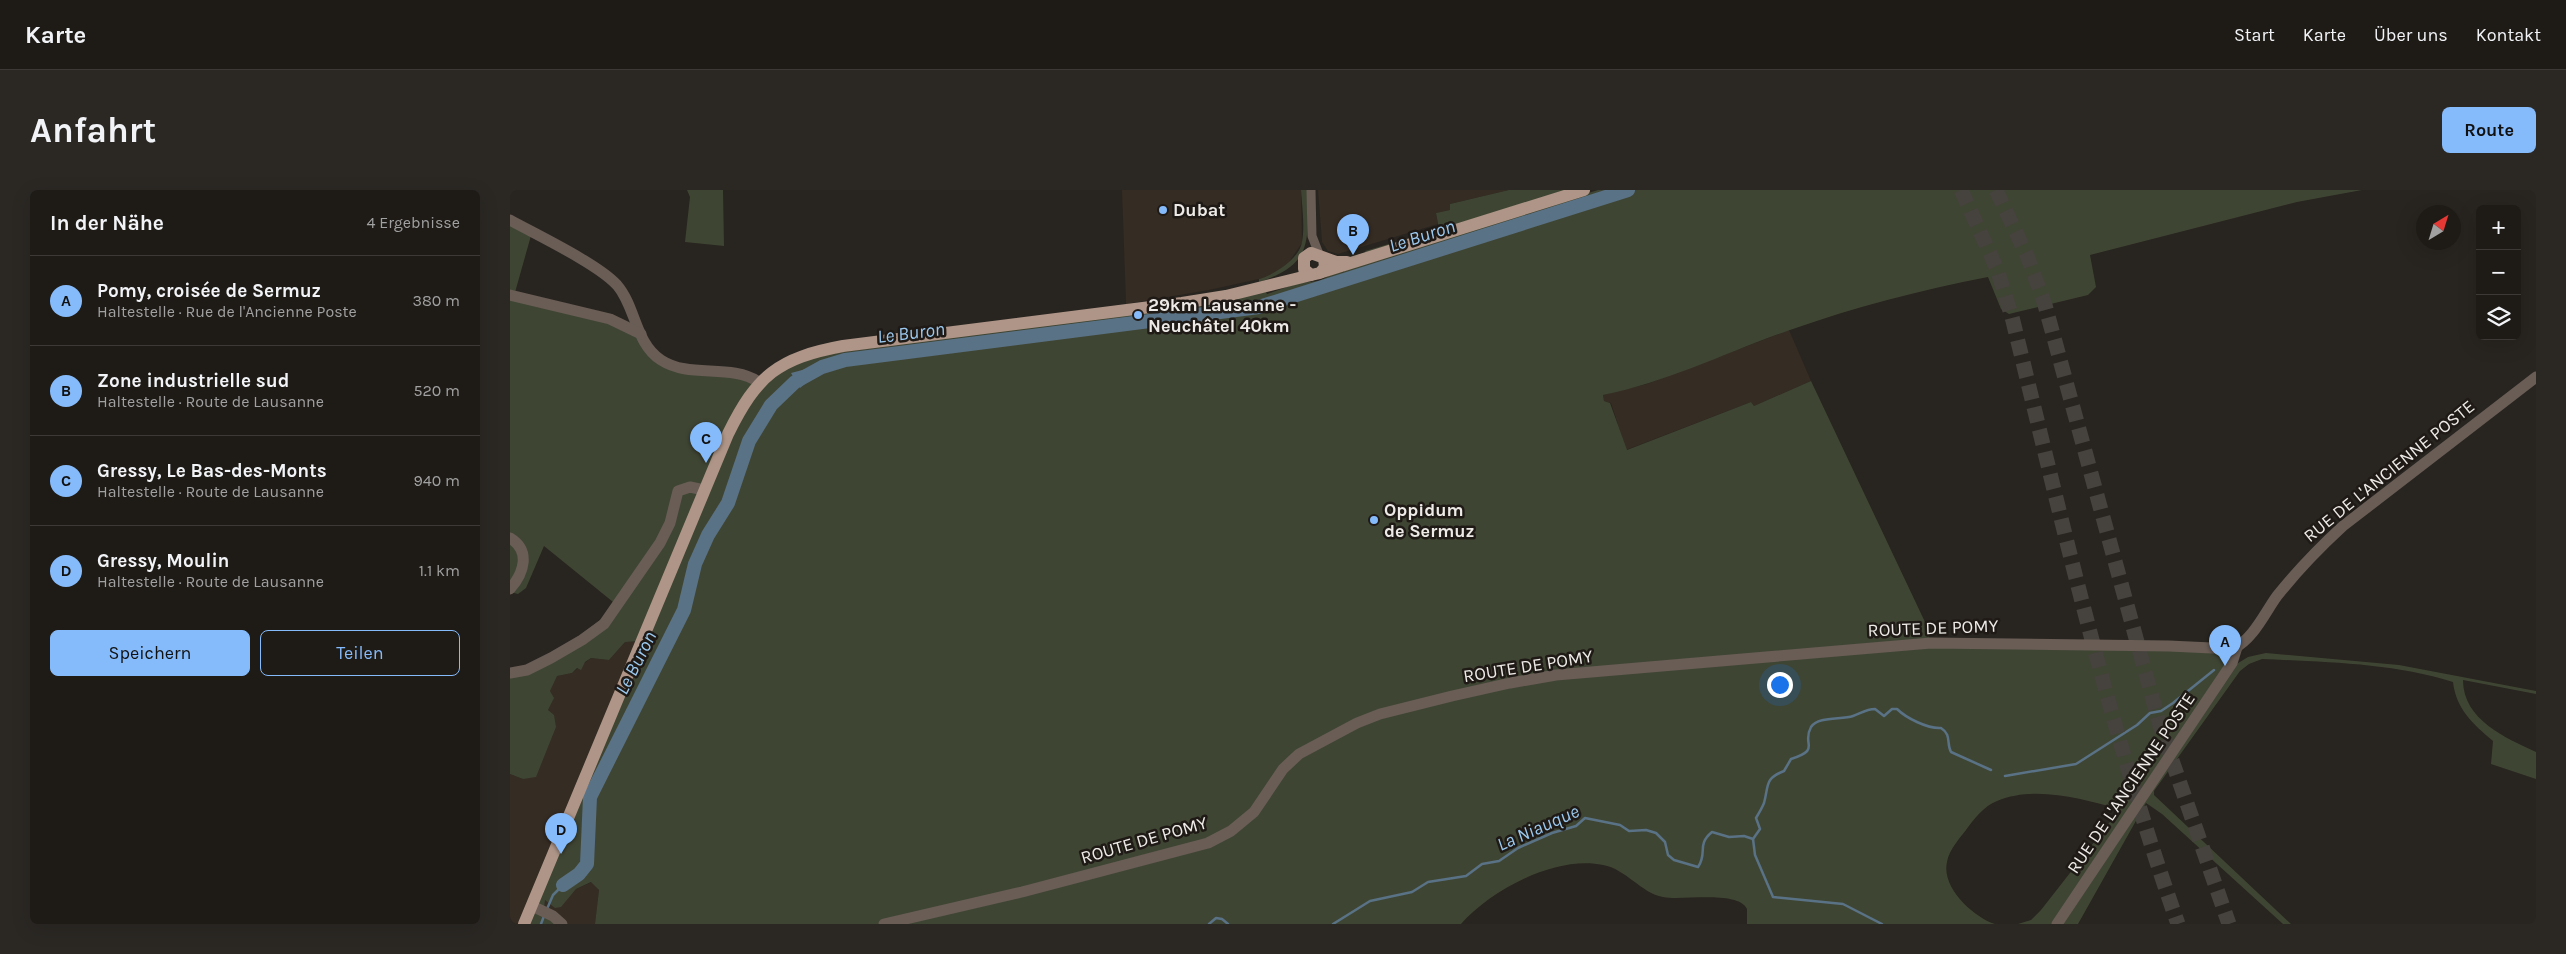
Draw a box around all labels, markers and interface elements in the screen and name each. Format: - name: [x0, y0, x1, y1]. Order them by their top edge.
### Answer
- text: Karte: [25, 21, 86, 49]
- text: Start: [2234, 24, 2275, 46]
- text: Karte: [2303, 24, 2346, 46]
- text: Über uns: [2374, 24, 2448, 46]
- text: Kontakt: [2476, 24, 2541, 46]
- button: Route: [2442, 107, 2536, 153]
- text: Anfahrt: [30, 110, 156, 151]
- place label: Dubat: [1173, 199, 1225, 221]
- marker: Dubat: [1157, 204, 1169, 216]
- north arrow: [2416, 205, 2461, 250]
- map controls: [2476, 205, 2521, 340]
- button: +: [2476, 205, 2521, 250]
- text: In der Nähe: [50, 211, 164, 235]
- text: 4 Ergebnisse: [367, 213, 460, 232]
- pin: B: [1337, 214, 1369, 255]
- water label: Le Buron: [1386, 215, 1458, 257]
- button: −: [2476, 250, 2521, 295]
- text: Pomy, croisée de Sermuz: [97, 280, 321, 302]
- text: A: [61, 291, 71, 310]
- text: 380 m: [412, 291, 460, 310]
- place label: 29km Lausanne - Neuchâtel 40km: [1148, 294, 1296, 337]
- button: layers: [2476, 295, 2521, 340]
- text: Haltestelle · Rue de l'Ancienne Poste: [97, 302, 357, 321]
- marker: 29km Lausanne - Neuchâtel 40km: [1132, 309, 1144, 321]
- water label: Le Buron: [876, 318, 946, 348]
- text: Zone industrielle sud: [97, 370, 289, 392]
- text: B: [61, 381, 71, 400]
- text: 520 m: [413, 381, 460, 400]
- text: Haltestelle · Route de Lausanne: [97, 392, 324, 411]
- street label: RUE DE L'ANCIENNE POSTE: [2299, 395, 2479, 547]
- pin: C: [690, 422, 722, 463]
- text: Gressy, Le Bas-des-Monts: [97, 460, 327, 482]
- text: C: [61, 471, 71, 490]
- text: 940 m: [414, 471, 460, 490]
- text: Haltestelle · Route de Lausanne: [97, 482, 324, 501]
- place label: Oppidum de Sermuz: [1384, 499, 1475, 542]
- marker: Oppidum de Sermuz: [1368, 514, 1380, 526]
- text: Gressy, Moulin: [97, 550, 229, 572]
- text: D: [61, 561, 71, 580]
- text: 1.1 km: [419, 561, 460, 580]
- text: Haltestelle · Route de Lausanne: [97, 572, 324, 591]
- street label: ROUTE DE POMY: [1867, 615, 1999, 641]
- pin: A: [2209, 625, 2241, 666]
- water label: Le Buron: [611, 628, 661, 698]
- button: Speichern: [50, 630, 250, 676]
- button: Teilen: [260, 630, 460, 676]
- street label: ROUTE DE POMY: [1462, 645, 1594, 687]
- your location: [1767, 672, 1793, 698]
- street label: RUE DE L'ANCIENNE POSTE: [2062, 688, 2200, 878]
- water label: La Niauque: [1494, 800, 1583, 856]
- street label: ROUTE DE POMY: [1078, 811, 1210, 869]
- pin: D: [545, 813, 577, 854]

